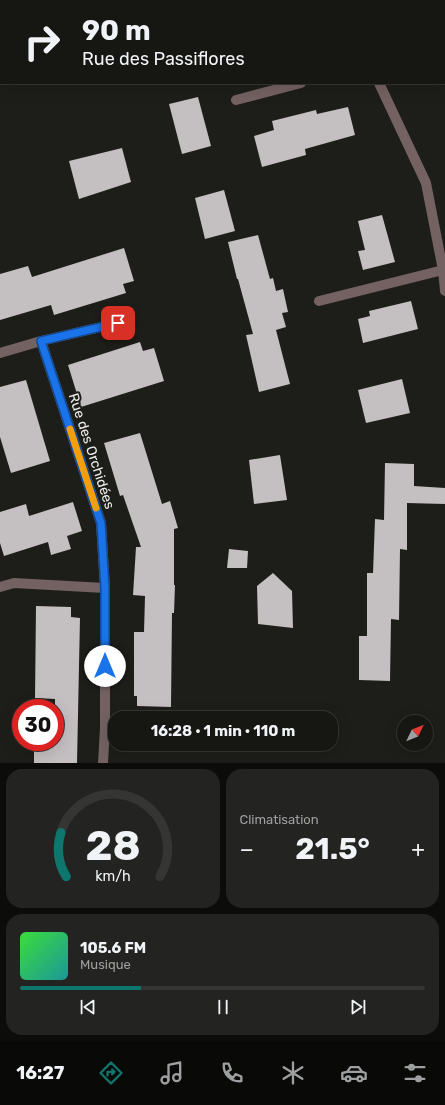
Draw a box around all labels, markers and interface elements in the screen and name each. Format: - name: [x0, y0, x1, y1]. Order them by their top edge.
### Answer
- text: 90 m: [82, 14, 151, 47]
- icon: right: [16, 16, 68, 68]
- text: Rue des Passiflores: [82, 48, 245, 70]
- pin: [101, 306, 135, 340]
- icon: arrive: [107, 312, 129, 334]
- street label: Rue des Orchidées: [65, 391, 118, 511]
- position arrow: [84, 645, 126, 687]
- speed limit sign: 30: [12, 699, 64, 751]
- north arrow: [397, 715, 433, 751]
- map controls: [397, 715, 433, 751]
- text: 16:28 · 1 min · 110 m: [151, 722, 295, 740]
- text: Climatisation: [240, 812, 319, 827]
- text: 28: [85, 820, 140, 869]
- text: 21.5°: [295, 831, 370, 867]
- text: −: [240, 836, 254, 863]
- text: +: [411, 836, 425, 863]
- text: km/h: [95, 867, 131, 884]
- text: 105.6 FM: [80, 939, 146, 957]
- text: Musique: [80, 957, 131, 972]
- icon: previous: [77, 996, 99, 1018]
- icon: pause: [212, 996, 234, 1018]
- icon: next: [347, 996, 369, 1018]
- icon: directions: [97, 1059, 125, 1087]
- icon: music: [158, 1059, 186, 1087]
- icon: phone: [218, 1059, 246, 1087]
- icon: climate: [279, 1059, 307, 1087]
- icon: car: [340, 1059, 368, 1087]
- icon: filters: [401, 1059, 429, 1087]
- text: 16:27: [16, 1062, 64, 1084]

